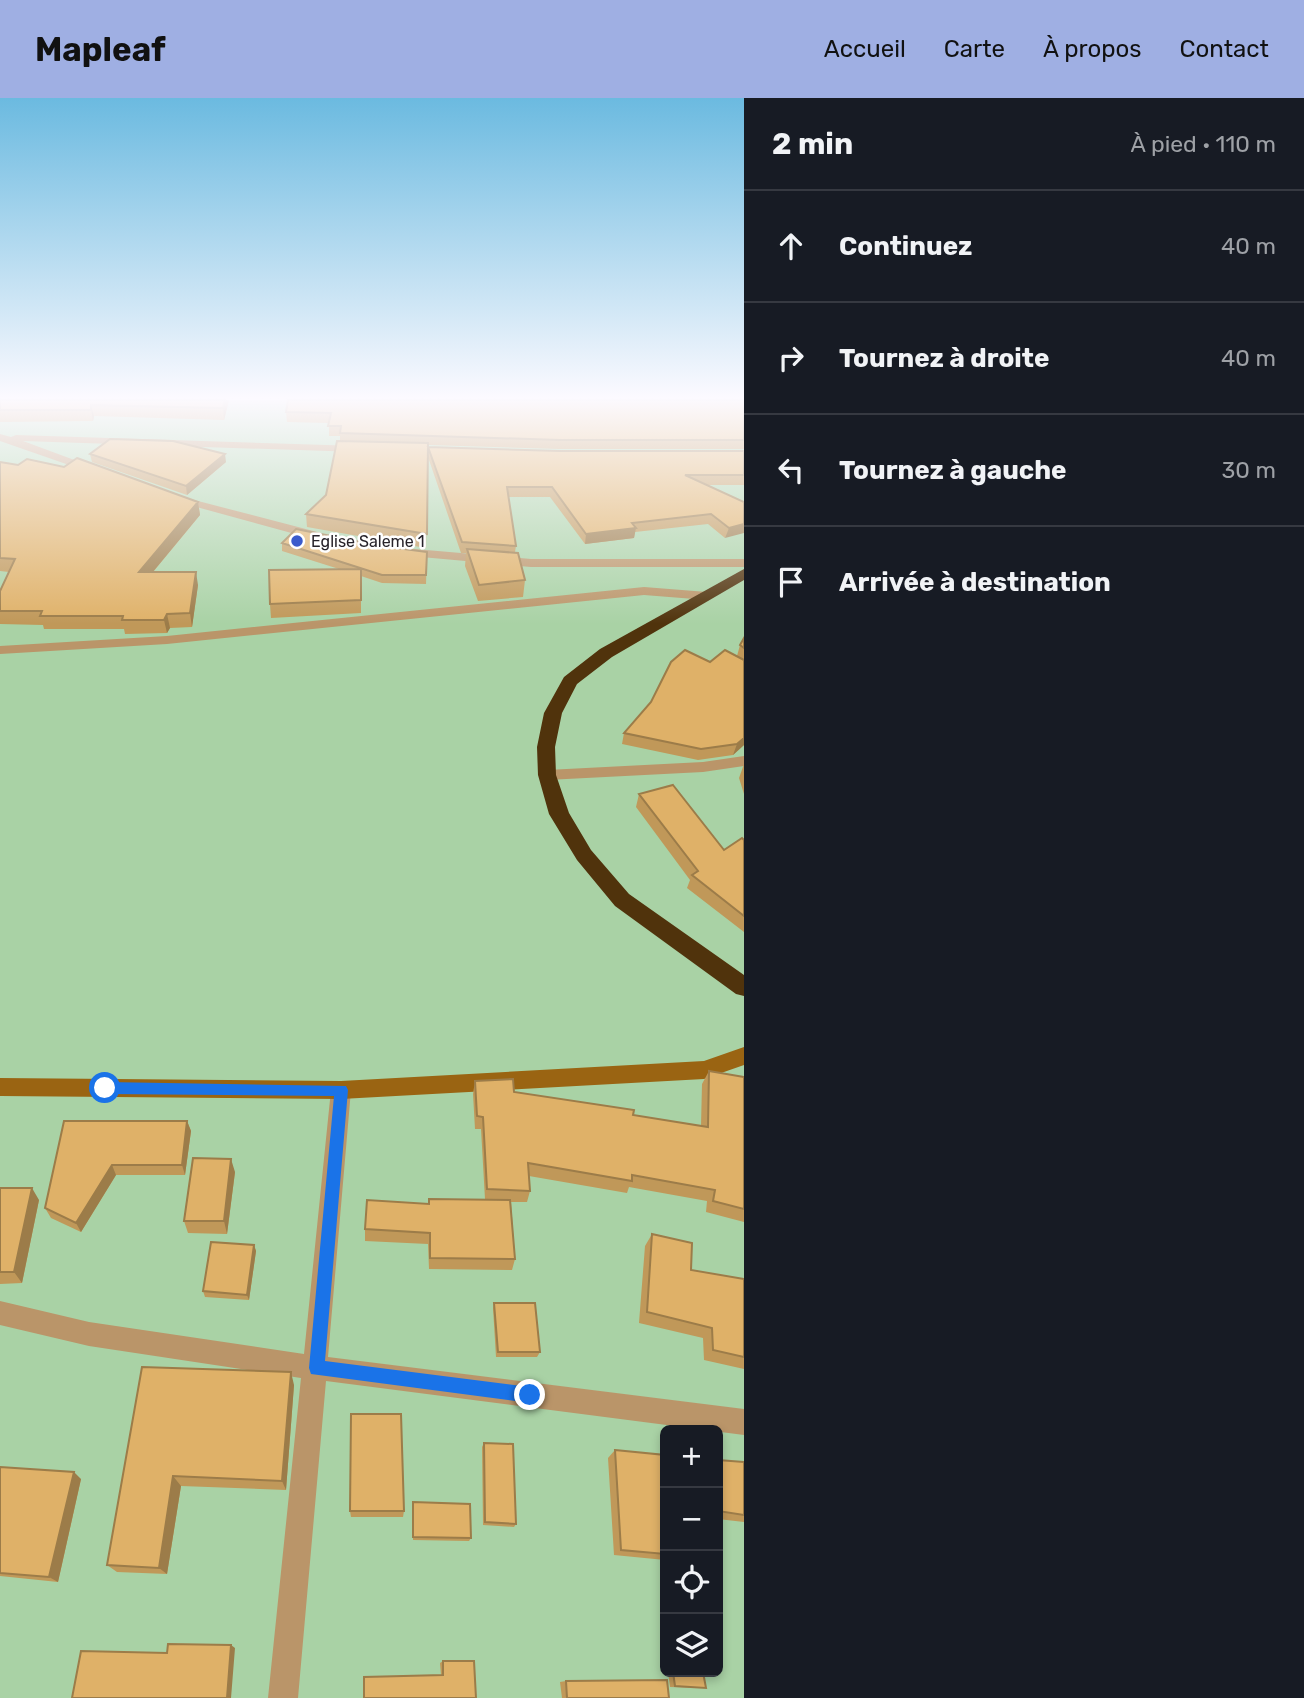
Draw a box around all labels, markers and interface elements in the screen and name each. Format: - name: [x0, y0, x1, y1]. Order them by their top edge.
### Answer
- text: Mapleaf: [35, 30, 166, 69]
- text: Accueil: [824, 35, 906, 63]
- text: Carte: [944, 35, 1005, 63]
- text: À propos: [1043, 35, 1142, 63]
- text: Contact: [1180, 35, 1269, 63]
- text: 2 min: [772, 126, 853, 162]
- text: À pied · 110 m: [1130, 130, 1276, 158]
- icon: ahead: [772, 227, 810, 265]
- text: Continuez: [839, 231, 972, 262]
- text: 40 m: [1221, 232, 1276, 260]
- icon: right: [772, 339, 810, 377]
- text: Tournez à droite: [839, 343, 1049, 374]
- text: 40 m: [1221, 344, 1276, 372]
- icon: left: [772, 451, 810, 489]
- text: Tournez à gauche: [839, 455, 1067, 486]
- text: 30 m: [1221, 456, 1276, 484]
- place label: Eglise Saleme 1: [311, 532, 425, 551]
- marker: Eglise Saleme 1: [289, 533, 305, 549]
- icon: arrive: [772, 563, 810, 601]
- text: Arrivée à destination: [839, 567, 1111, 598]
- route start: [89, 1072, 120, 1103]
- route end: [514, 1379, 545, 1410]
- map controls: [660, 1425, 723, 1677]
- button: +: [660, 1425, 723, 1488]
- button: −: [660, 1488, 723, 1551]
- button: locate: [660, 1551, 723, 1614]
- button: layers: [660, 1614, 723, 1677]

